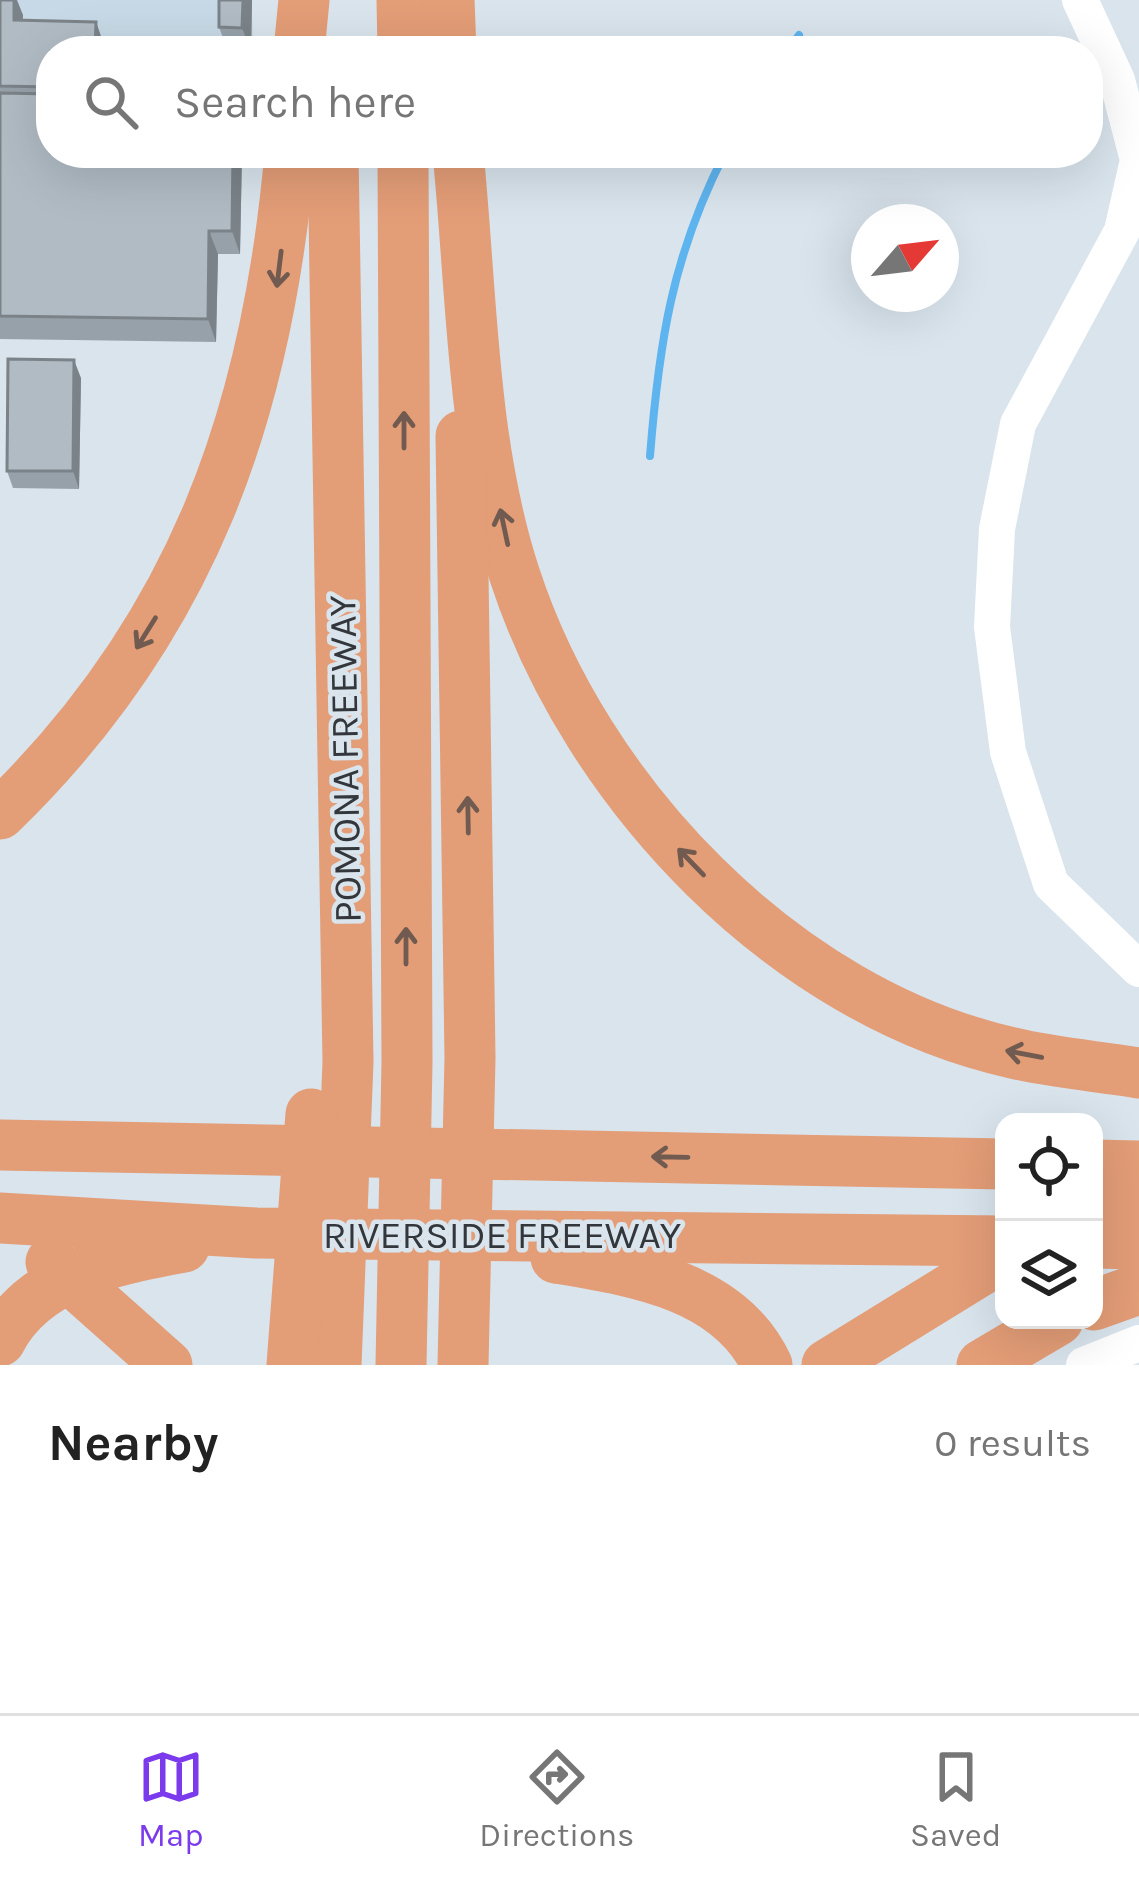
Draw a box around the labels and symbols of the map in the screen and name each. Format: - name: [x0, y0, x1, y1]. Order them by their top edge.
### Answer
- north arrow: [851, 204, 959, 312]
- one-way arrow: [267, 249, 289, 288]
- one-way arrow: [393, 411, 415, 450]
- one-way arrow: [491, 508, 514, 546]
- street label: POMONA FREEWAY: [319, 594, 371, 923]
- one-way arrow: [134, 615, 158, 649]
- one-way arrow: [456, 796, 479, 835]
- one-way arrow: [677, 848, 705, 877]
- one-way arrow: [395, 927, 417, 966]
- one-way arrow: [1005, 1042, 1044, 1064]
- one-way arrow: [651, 1146, 690, 1169]
- street label: RIVERSIDE FREEWAY: [323, 1212, 682, 1258]

